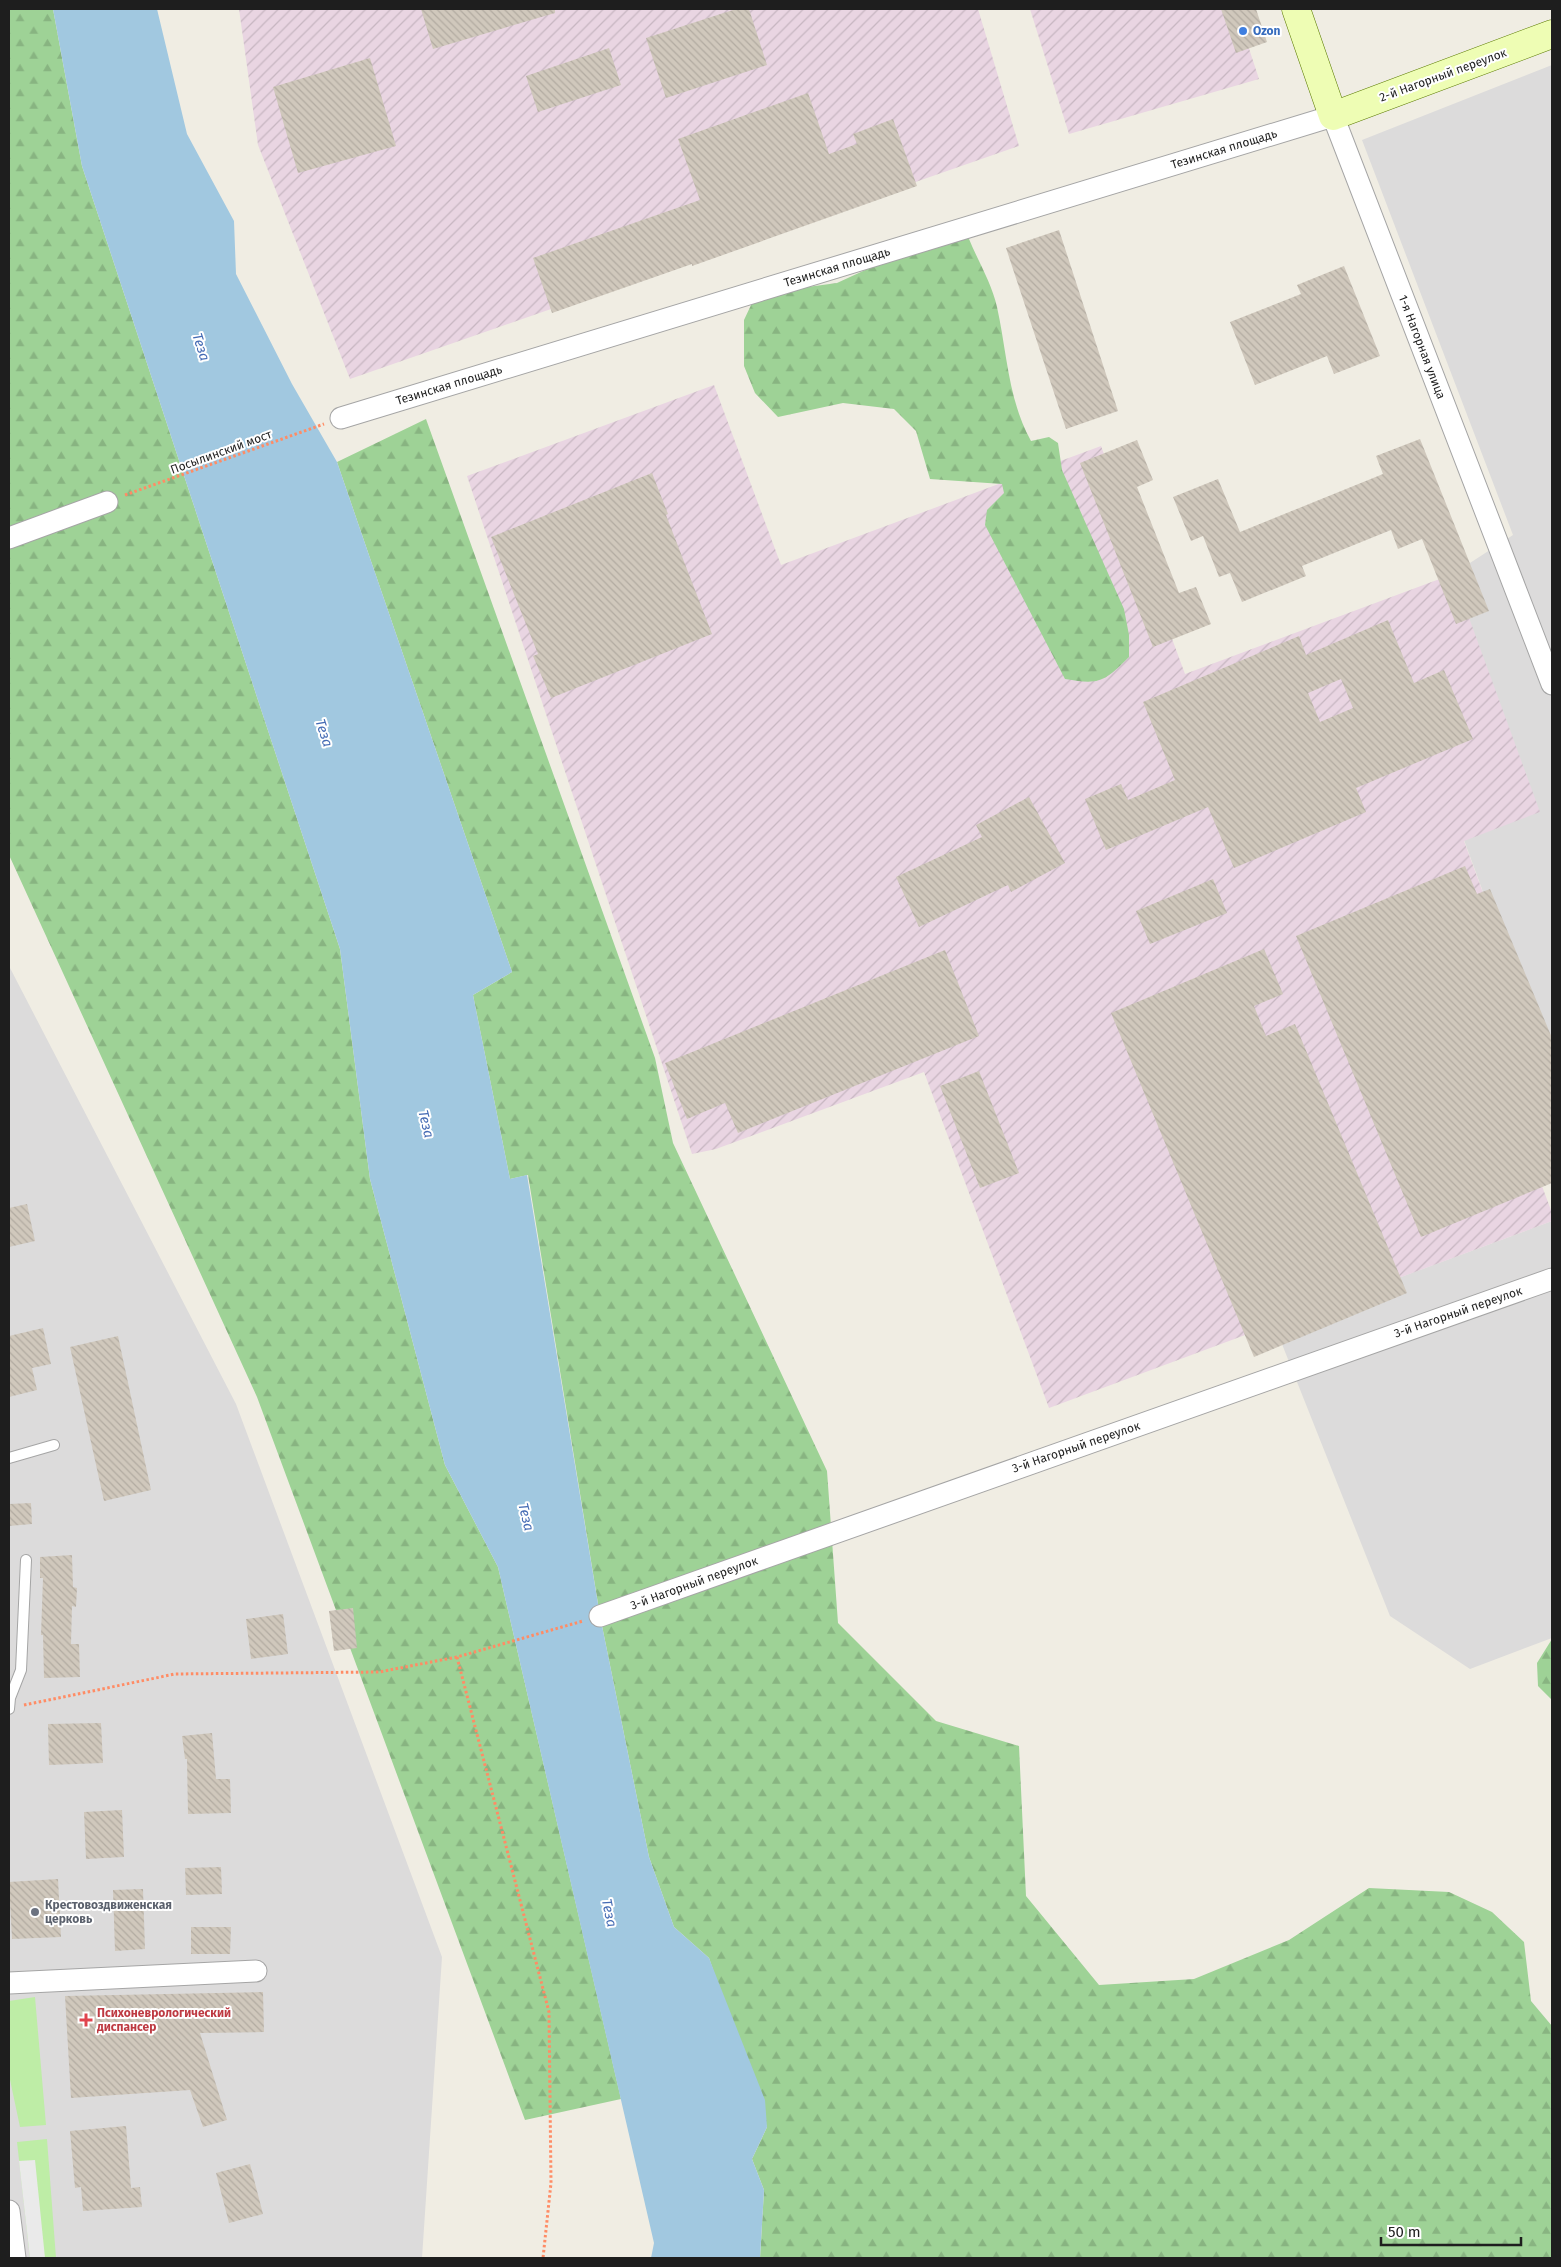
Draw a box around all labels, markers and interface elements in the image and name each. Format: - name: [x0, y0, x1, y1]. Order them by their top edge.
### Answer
- place label: Ozon: [1253, 24, 1281, 38]
- marker: Ozon: [1237, 25, 1249, 37]
- street label: 2-й Нагорный переулок: [1378, 45, 1509, 105]
- street label: Тезинская площадь: [1169, 126, 1279, 172]
- street label: Тезинская площадь: [782, 244, 892, 290]
- street label: 1-я Нагорная улица: [1396, 293, 1448, 401]
- water label: Теза: [189, 331, 213, 363]
- street label: Тезинская площадь: [394, 362, 504, 408]
- street label: Посылинский мост: [169, 427, 274, 477]
- water label: Теза: [312, 717, 336, 749]
- water label: Теза: [414, 1108, 438, 1140]
- street label: 3-й Нагорный переулок: [1392, 1283, 1525, 1340]
- street label: 3-й Нагорный переулок: [1010, 1418, 1143, 1475]
- water label: Теза: [514, 1501, 538, 1533]
- street label: 3-й Нагорный переулок: [628, 1553, 760, 1613]
- water label: Теза: [598, 1897, 620, 1929]
- place label: Крестовоздвиженская церковь: [45, 1898, 172, 1926]
- marker: Крестовоздвиженская церковь: [29, 1906, 41, 1918]
- place label: Психоневрологический диспансер: [97, 2006, 231, 2034]
- marker: Психоневрологический диспансер: [79, 2013, 93, 2027]
- scale bar: [1381, 2214, 1521, 2246]
- text: 50 m: [1388, 2223, 1421, 2241]

